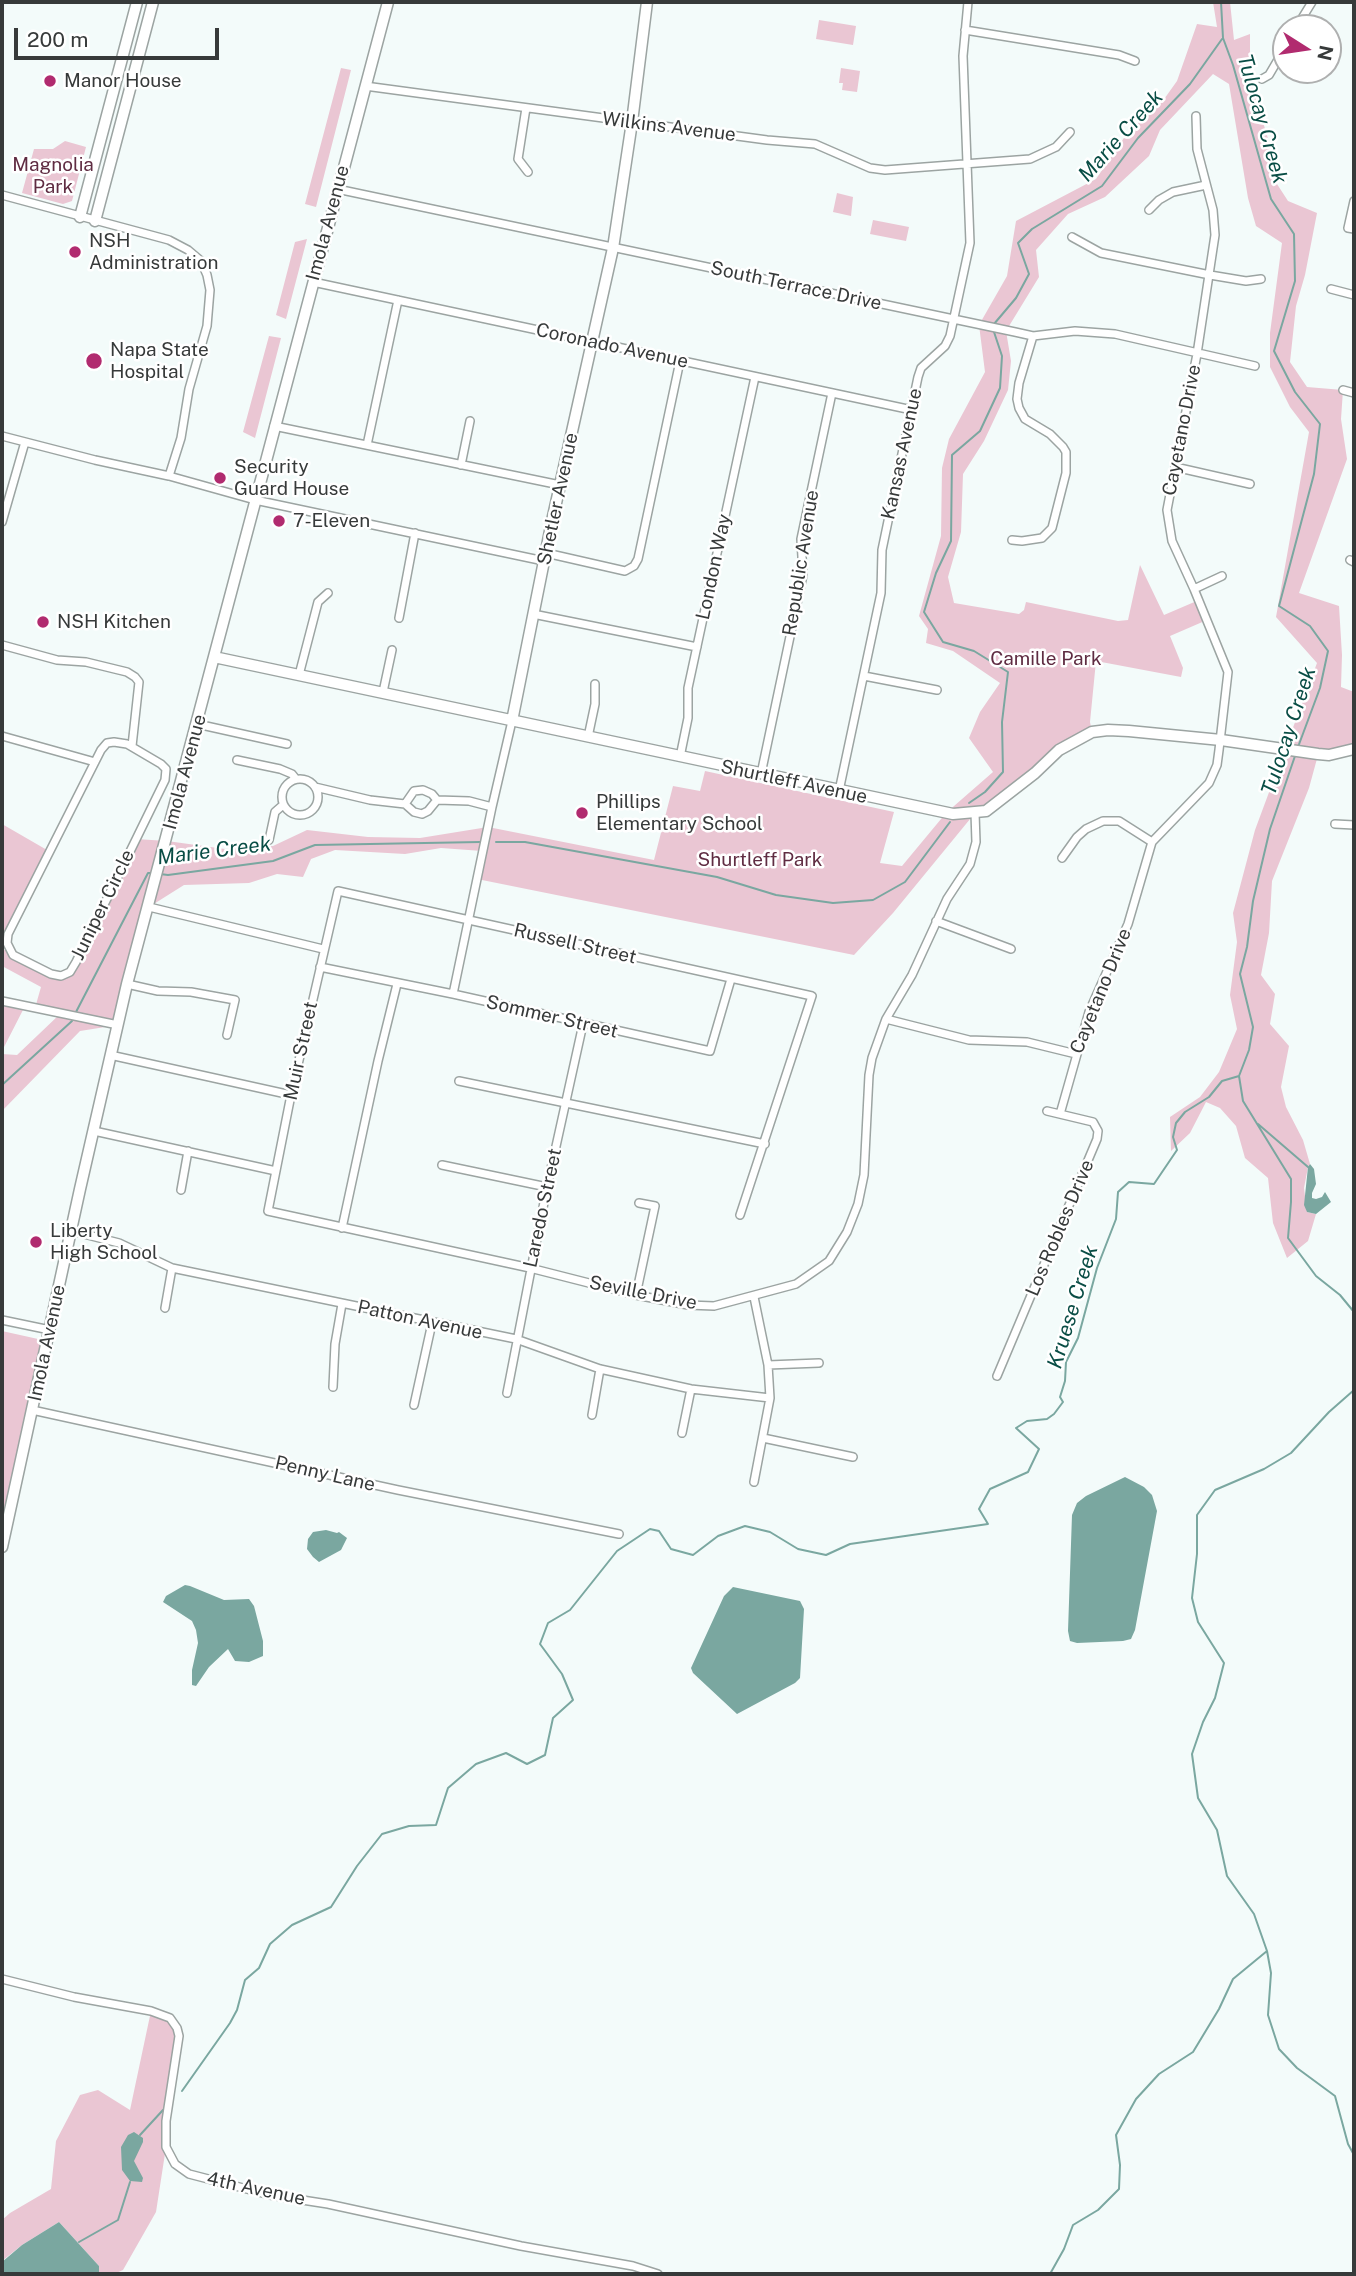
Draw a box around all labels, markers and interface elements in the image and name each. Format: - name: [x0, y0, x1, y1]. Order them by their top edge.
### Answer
- scale bar: [18, 14, 222, 58]
- north arrow: [1272, 14, 1342, 84]
- text: 200 m: [27, 27, 88, 52]
- text: N: [1313, 43, 1338, 62]
- water label: Tulocay Creek: [1232, 51, 1292, 187]
- place label: Manor House: [64, 70, 182, 92]
- marker: Manor House: [42, 73, 58, 89]
- water label: Marie Creek: [1073, 85, 1169, 187]
- street label: Wilkins Avenue: [601, 107, 737, 147]
- park label: Magnolia Park: [12, 154, 94, 198]
- street label: Imola Avenue: [302, 163, 354, 283]
- place label: NSH Administration: [89, 230, 218, 274]
- marker: NSH Administration: [67, 244, 83, 260]
- street label: South Terrace Drive: [708, 257, 884, 315]
- street label: Coronado Avenue: [534, 319, 690, 373]
- place label: Napa State Hospital: [110, 339, 209, 383]
- marker: Napa State Hospital: [84, 351, 104, 371]
- street label: Cayetano Drive: [1158, 363, 1206, 497]
- street label: Kansas Avenue: [877, 386, 927, 522]
- street label: Shetler Avenue: [533, 431, 583, 567]
- place label: Security Guard House: [234, 456, 349, 500]
- marker: Security Guard House: [212, 470, 228, 486]
- street label: Republic Avenue: [778, 488, 824, 638]
- place label: 7-Eleven: [293, 510, 370, 532]
- street label: London Way: [692, 512, 736, 622]
- marker: 7-Eleven: [271, 513, 287, 529]
- place label: NSH Kitchen: [57, 611, 171, 633]
- marker: NSH Kitchen: [35, 614, 51, 630]
- park label: Camille Park: [990, 648, 1102, 670]
- water label: Tulocay Creek: [1256, 664, 1322, 798]
- street label: Imola Avenue: [159, 712, 211, 832]
- street label: Shurtleff Avenue: [719, 755, 869, 809]
- place label: Phillips Elementary School: [596, 791, 763, 835]
- marker: Phillips Elementary School: [574, 805, 590, 821]
- water label: Marie Creek: [156, 832, 272, 870]
- street label: Juniper Circle: [66, 846, 140, 964]
- park label: Shurtleff Park: [698, 849, 822, 871]
- street label: Russell Street: [512, 919, 638, 969]
- street label: Cayetano Drive: [1066, 925, 1136, 1057]
- street label: Sommer Street: [484, 991, 620, 1043]
- street label: Muir Street: [279, 1000, 323, 1102]
- street label: Laredo Street: [519, 1146, 567, 1270]
- street label: Los Robles Drive: [1021, 1156, 1099, 1300]
- place label: Liberty High School: [50, 1220, 158, 1264]
- marker: Liberty High School: [28, 1234, 44, 1250]
- water label: Kruese Creek: [1042, 1242, 1104, 1372]
- street label: Seville Drive: [587, 1271, 699, 1315]
- street label: Imola Avenue: [24, 1283, 70, 1403]
- street label: Patton Avenue: [355, 1296, 485, 1344]
- street label: Penny Lane: [273, 1451, 377, 1497]
- street label: 4th Avenue: [205, 2167, 307, 2211]

